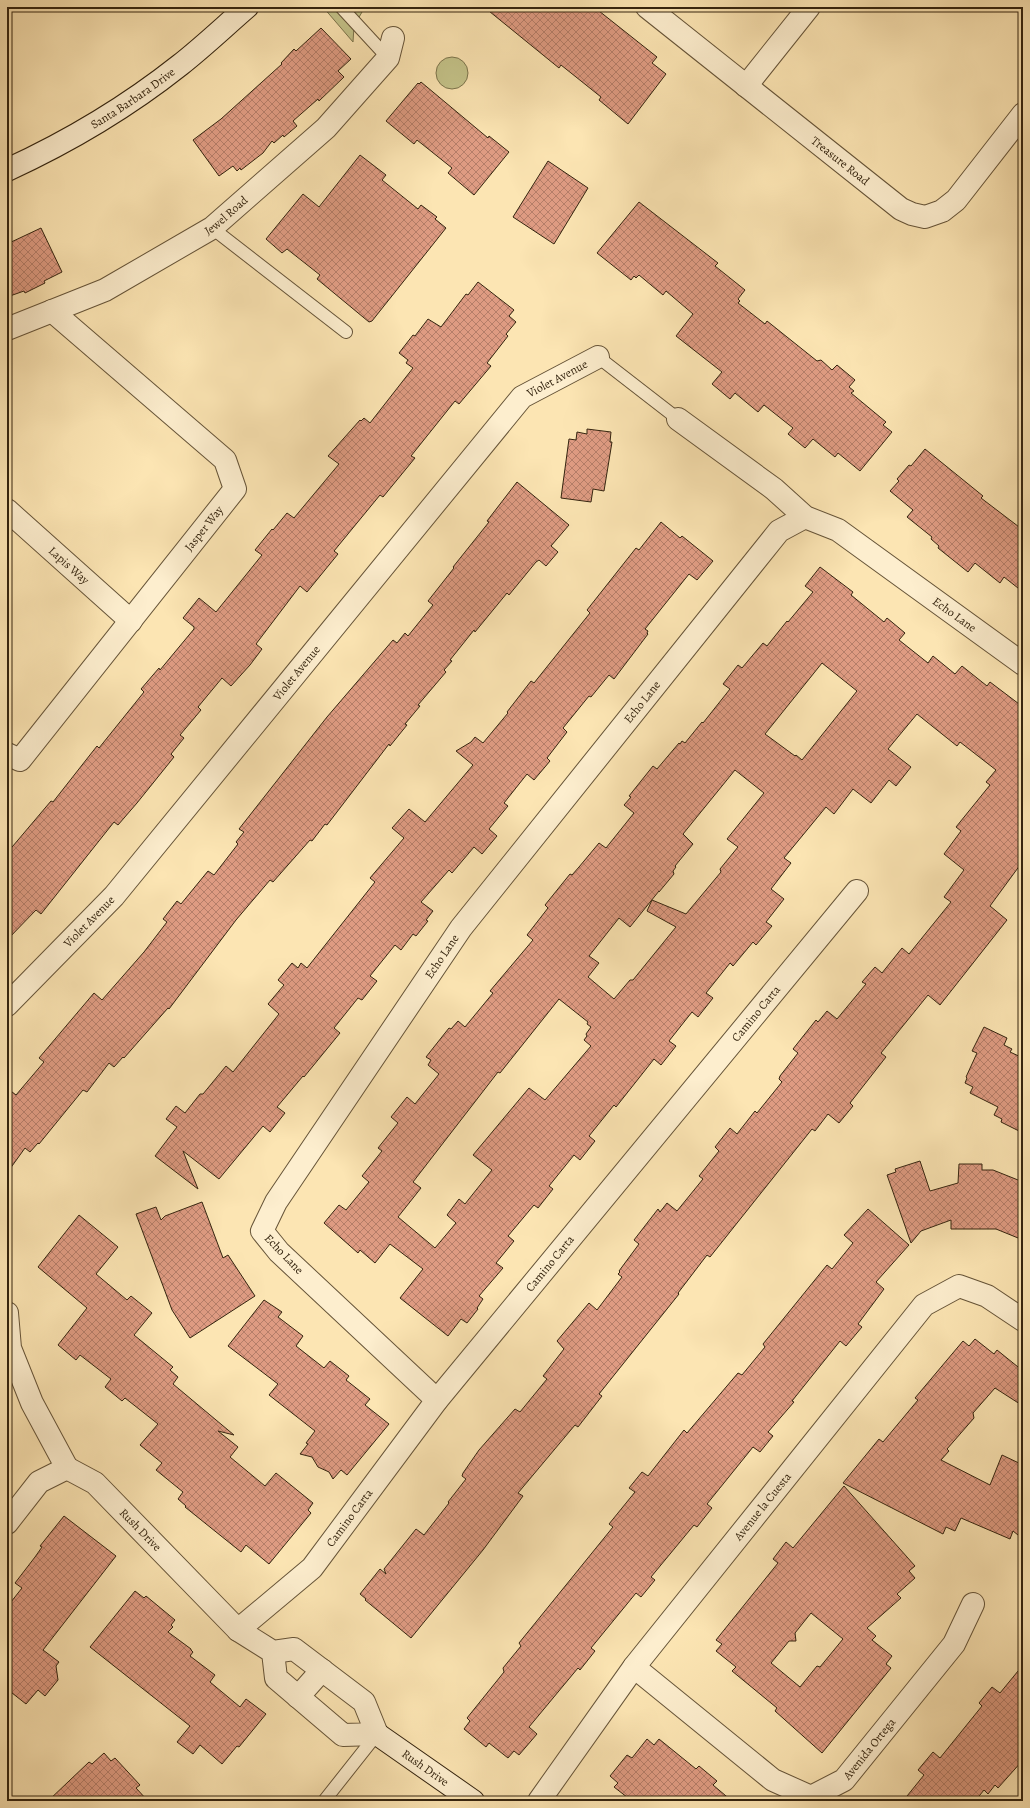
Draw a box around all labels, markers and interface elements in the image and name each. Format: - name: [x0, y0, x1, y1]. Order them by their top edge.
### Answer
- street label: Santa Barbara Drive: [88, 64, 178, 133]
- street label: Treasure Road: [808, 133, 873, 189]
- street label: Jewel Road: [201, 192, 252, 239]
- street label: Violet Avenue: [523, 356, 590, 402]
- street label: Jasper Way: [181, 502, 227, 554]
- street label: Lapis Way: [45, 543, 93, 588]
- street label: Echo Lane: [930, 593, 980, 636]
- street label: Violet Avenue: [269, 642, 324, 704]
- street label: Echo Lane: [620, 677, 664, 727]
- street label: Violet Avenue: [59, 892, 118, 952]
- street label: Echo Lane: [421, 931, 463, 982]
- street label: Camino Carta: [728, 982, 784, 1045]
- street label: Echo Lane: [261, 1230, 307, 1278]
- street label: Camino Carta: [522, 1232, 578, 1295]
- street label: Avenue la Cuesta: [730, 1469, 795, 1545]
- street label: Camino Carta: [322, 1485, 376, 1550]
- street label: Rush Drive: [116, 1505, 165, 1555]
- street label: Avenida Ortega: [839, 1714, 899, 1784]
- street label: Rush Drive: [399, 1746, 452, 1790]

